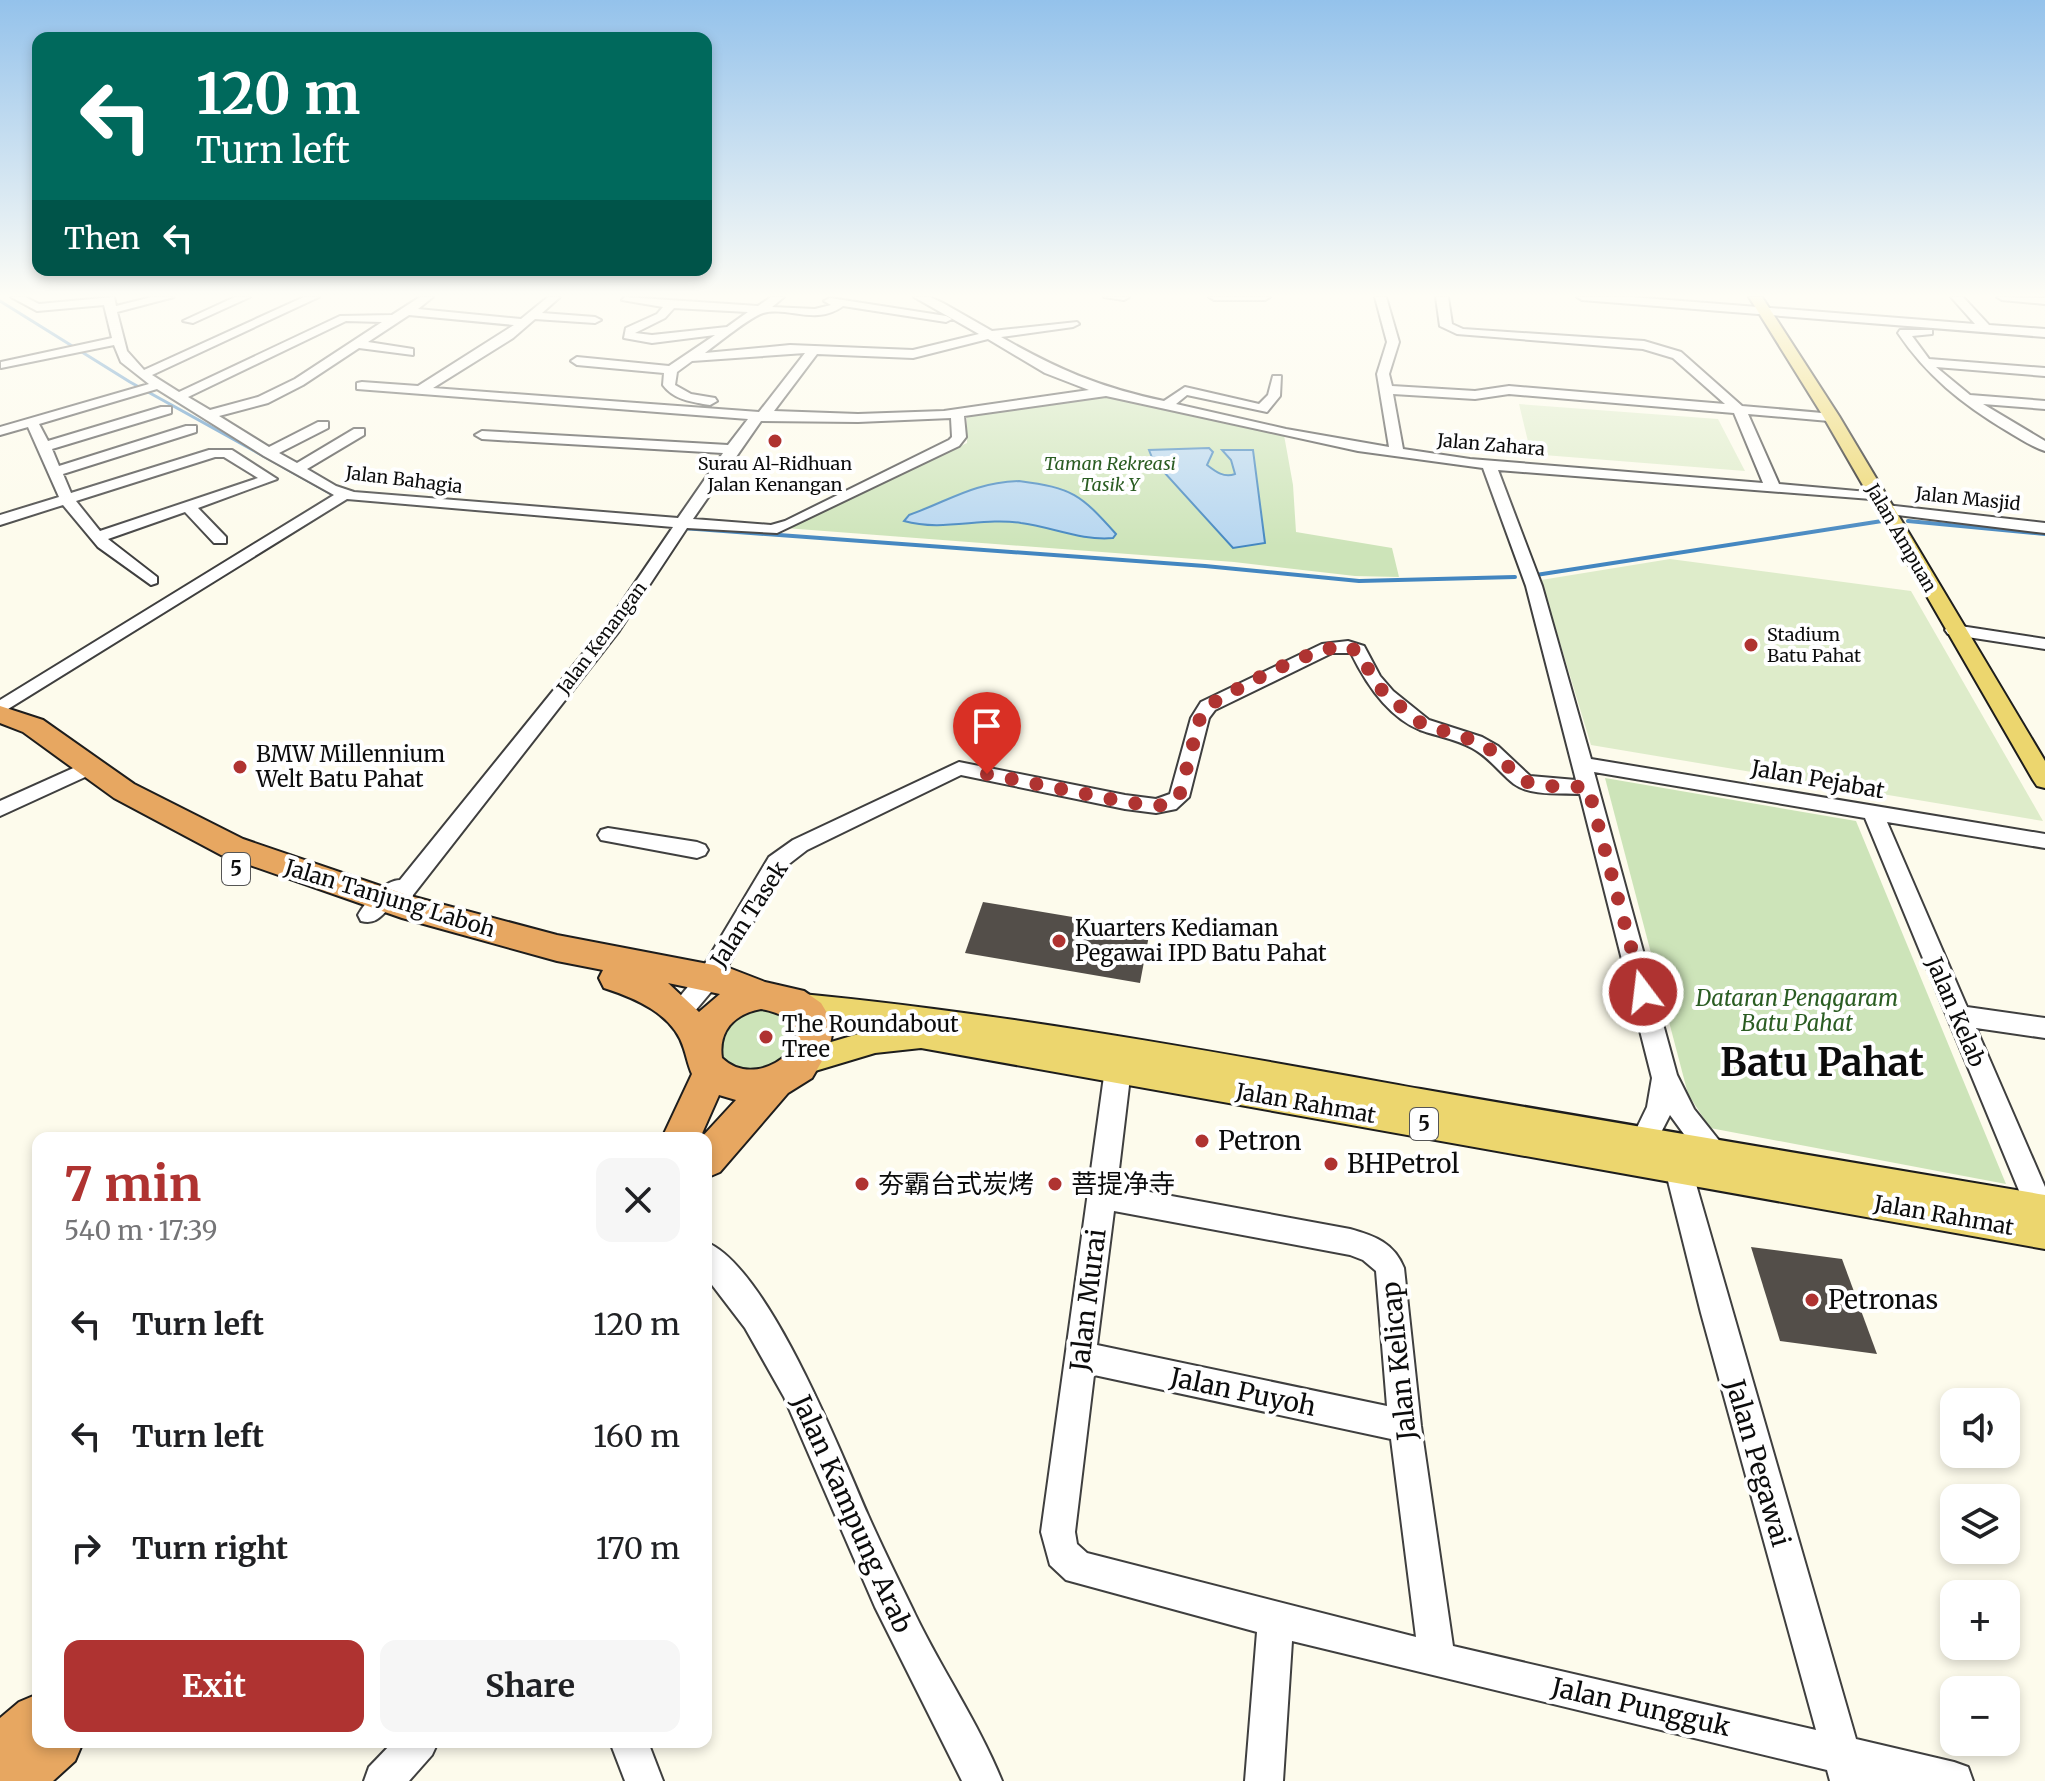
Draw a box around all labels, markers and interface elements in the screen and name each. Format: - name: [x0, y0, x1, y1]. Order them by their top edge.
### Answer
- text: 120 m: [196, 59, 360, 129]
- icon: left: [64, 64, 168, 168]
- text: Turn left: [196, 128, 350, 173]
- icon: left: [156, 216, 200, 260]
- text: Then: [64, 219, 140, 257]
- street label: Jalan Zahara: [1435, 428, 1546, 461]
- marker: Surau Al-Ridhuan Jalan Kenangan: [766, 432, 784, 450]
- place label: Surau Al-Ridhuan Jalan Kenangan: [698, 452, 852, 496]
- park label: Taman Rekreasi Tasik Y: [1044, 452, 1176, 496]
- street label: Jalan Bahagia: [343, 461, 464, 498]
- street label: Jalan Ampuan: [1861, 479, 1942, 596]
- street label: Jalan Masjid: [1913, 481, 2022, 515]
- street label: Jalan Kenangan: [551, 577, 651, 699]
- place label: Stadium Batu Pahat: [1767, 623, 1861, 667]
- marker: Stadium Batu Pahat: [1742, 636, 1760, 654]
- pin: [953, 692, 1021, 774]
- icon: arrive: [965, 704, 1009, 748]
- place label: BMW Millennium Welt Batu Pahat: [255, 740, 445, 793]
- street label: Jalan Pejabat: [1748, 753, 1887, 805]
- marker: BMW Millennium Welt Batu Pahat: [231, 758, 249, 776]
- street label: Jalan Tanjung Laboh: [281, 852, 499, 943]
- road number: 5: [222, 853, 250, 885]
- street label: Jalan Tasek: [704, 856, 794, 973]
- place label: Kuarters Kediaman Pegawai IPD Batu Pahat: [1075, 914, 1327, 967]
- marker: Kuarters Kediaman Pegawai IPD Batu Pahat: [1050, 932, 1068, 950]
- position arrow: [1601, 950, 1685, 1034]
- street label: Jalan Kelab: [1920, 952, 1992, 1071]
- park label: Dataran Penggaram Batu Pahat: [1695, 984, 1898, 1037]
- place label: The Roundabout Tree: [782, 1010, 959, 1063]
- marker: The Roundabout Tree: [757, 1028, 775, 1046]
- district label: Batu Pahat: [1720, 1039, 1924, 1086]
- street label: Jalan Rahmat: [1233, 1077, 1379, 1129]
- road number: 5: [1410, 1108, 1438, 1140]
- place label: Petron: [1218, 1124, 1302, 1157]
- marker: Petron: [1193, 1132, 1211, 1150]
- place label: BHPetrol: [1347, 1147, 1459, 1180]
- text: 7 min: [64, 1154, 201, 1214]
- marker: BHPetrol: [1322, 1155, 1340, 1173]
- button: close: [596, 1158, 680, 1242]
- place label: 夯霸台式炭烤: [878, 1167, 1034, 1200]
- place label: 菩提净寺: [1071, 1167, 1175, 1200]
- marker: 夯霸台式炭烤: [853, 1175, 871, 1193]
- marker: 菩提净寺: [1046, 1175, 1064, 1193]
- street label: Jalan Rahmat: [1871, 1189, 2017, 1241]
- text: 540 m · 17:39: [64, 1214, 218, 1247]
- street label: Jalan Murai: [1062, 1227, 1113, 1374]
- street label: Jalan Kelicap: [1374, 1280, 1423, 1443]
- place label: Petronas: [1828, 1283, 1938, 1316]
- marker: Petronas: [1803, 1291, 1821, 1309]
- icon: left: [64, 1302, 108, 1346]
- text: Turn left: [132, 1305, 264, 1343]
- text: 120 m: [593, 1305, 680, 1343]
- street label: Jalan Puyoh: [1166, 1360, 1319, 1423]
- street label: Jalan Pegawai: [1719, 1375, 1798, 1550]
- map controls: [1940, 1388, 2020, 1756]
- button: sound: [1940, 1388, 2020, 1468]
- street label: Jalan Kampung Arab: [785, 1389, 920, 1638]
- icon: left: [64, 1414, 108, 1458]
- text: Turn left: [132, 1417, 264, 1455]
- text: 160 m: [593, 1417, 680, 1455]
- button: layers: [1940, 1484, 2020, 1564]
- icon: right: [64, 1526, 108, 1570]
- text: Turn right: [132, 1529, 288, 1567]
- text: 170 m: [596, 1529, 680, 1567]
- button: +: [1940, 1580, 2020, 1660]
- button: Exit: [64, 1640, 364, 1732]
- button: Share: [380, 1640, 680, 1732]
- street label: Jalan Pungguk: [1547, 1670, 1734, 1743]
- button: −: [1940, 1676, 2020, 1756]

